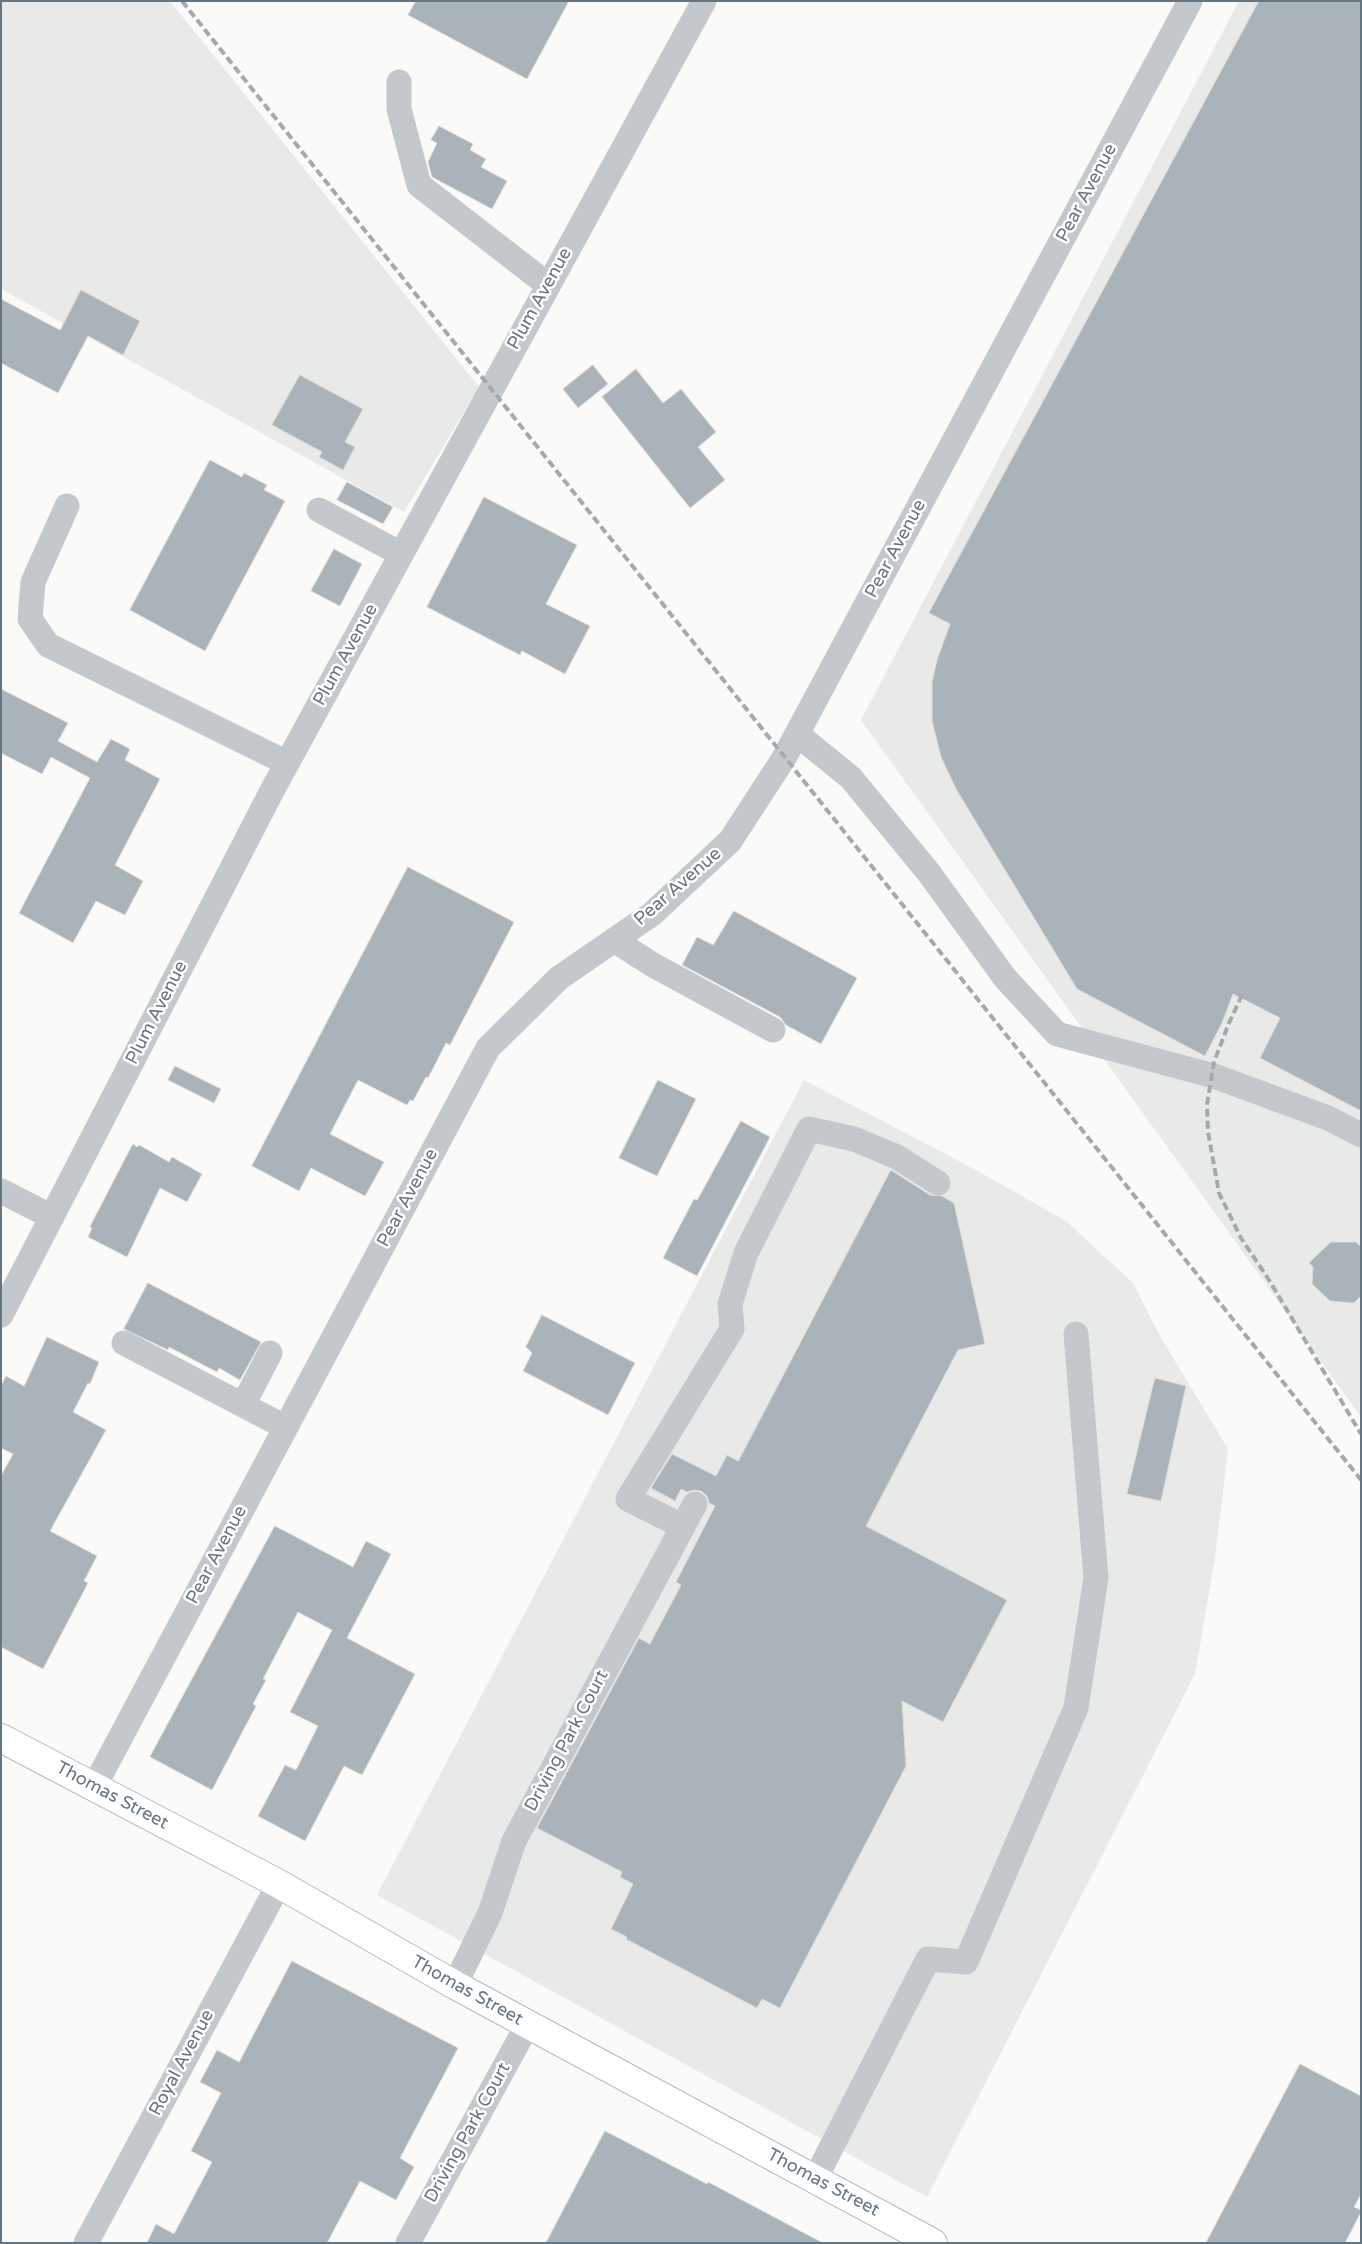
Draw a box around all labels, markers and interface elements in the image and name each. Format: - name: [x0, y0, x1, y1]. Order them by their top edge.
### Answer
- street label: Pear Avenue: [1052, 140, 1122, 246]
- street label: Plum Avenue: [503, 244, 577, 354]
- street label: Pear Avenue: [861, 496, 931, 602]
- street label: Plum Avenue: [309, 600, 383, 710]
- street label: Pear Avenue: [630, 843, 726, 931]
- street label: Plum Avenue: [122, 958, 192, 1068]
- street label: Pear Avenue: [373, 1145, 443, 1251]
- street label: Pear Avenue: [182, 1502, 252, 1608]
- street label: Driving Park Court: [521, 1667, 613, 1815]
- street label: Thomas Street: [52, 1757, 172, 1835]
- street label: Thomas Street: [407, 1951, 527, 2031]
- street label: Royal Avenue: [145, 2006, 219, 2120]
- street label: Driving Park Court: [421, 2059, 515, 2207]
- street label: Thomas Street: [763, 2144, 883, 2222]

